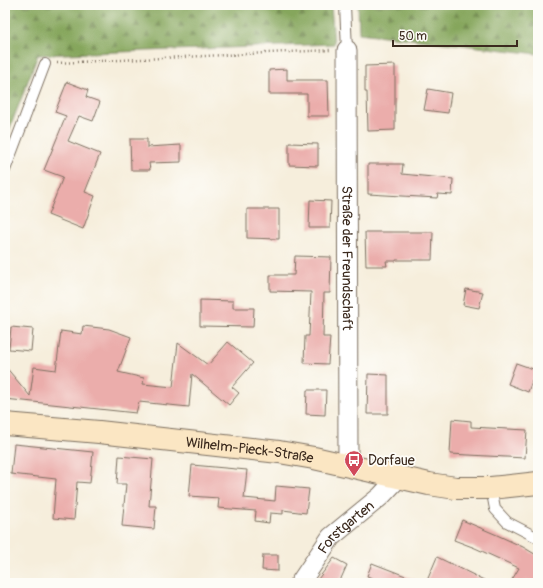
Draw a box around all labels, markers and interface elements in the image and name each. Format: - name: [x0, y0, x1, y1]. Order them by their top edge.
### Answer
- scale bar: [393, 22, 517, 48]
- text: 50 m: [399, 29, 427, 44]
- street label: Straße der Freundschaft: [339, 186, 356, 331]
- street label: Wilhelm-Pieck-Straße: [185, 433, 315, 466]
- bus stop icon: Dorfaue: [343, 449, 365, 477]
- place label: Dorfaue: [368, 452, 415, 469]
- street label: Forstgarten: [314, 497, 377, 557]

